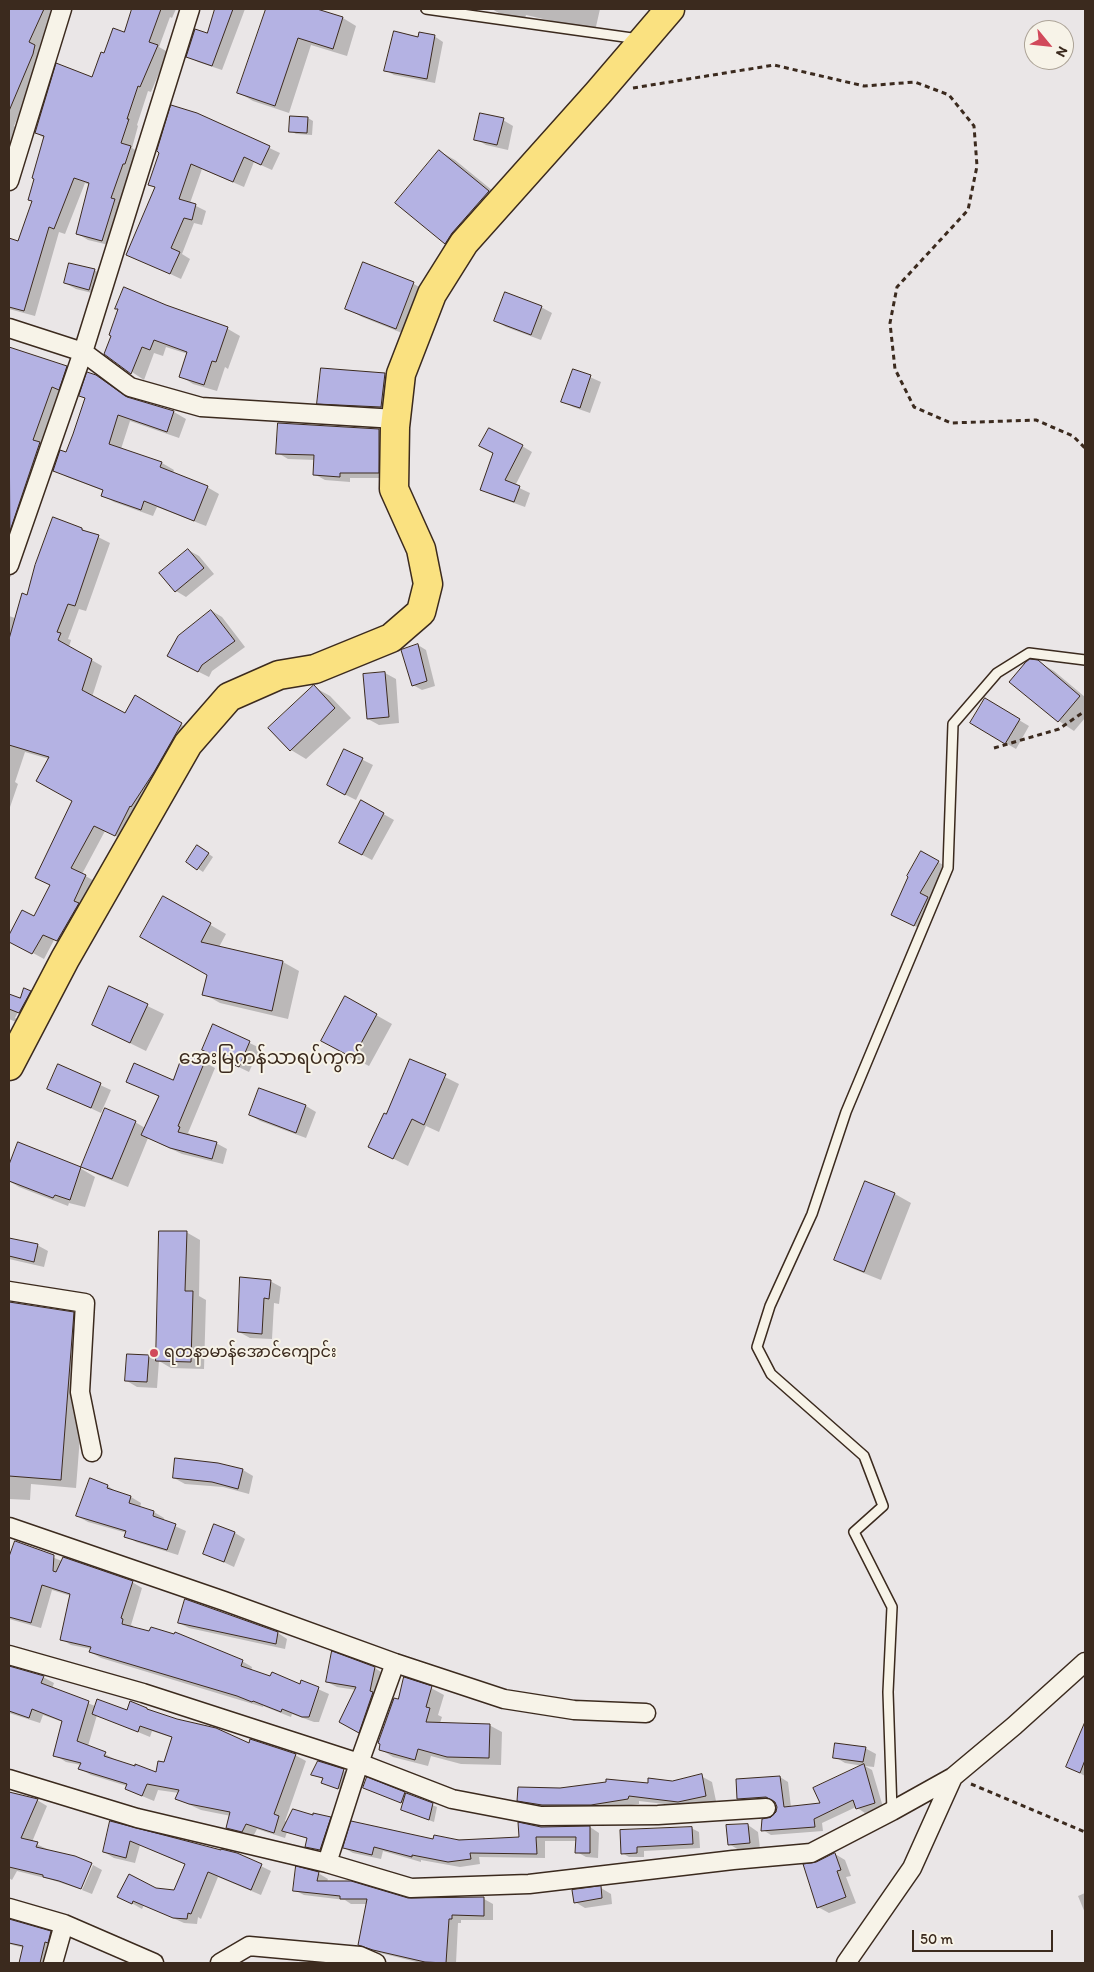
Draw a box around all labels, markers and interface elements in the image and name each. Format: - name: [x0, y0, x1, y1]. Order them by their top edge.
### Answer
- north arrow: [1024, 20, 1074, 70]
- text: N: [1052, 44, 1072, 60]
- district label: အေးမြကန်သာရပ်ကွက်: [179, 1048, 365, 1070]
- place label: ရတနာမာန်အောင်ကျောင်း: [164, 1343, 336, 1363]
- marker: ရတနာမာန်အောင်ကျောင်း: [148, 1347, 160, 1359]
- scale bar: [914, 1920, 1055, 1952]
- text: 50 m: [920, 1930, 953, 1948]

